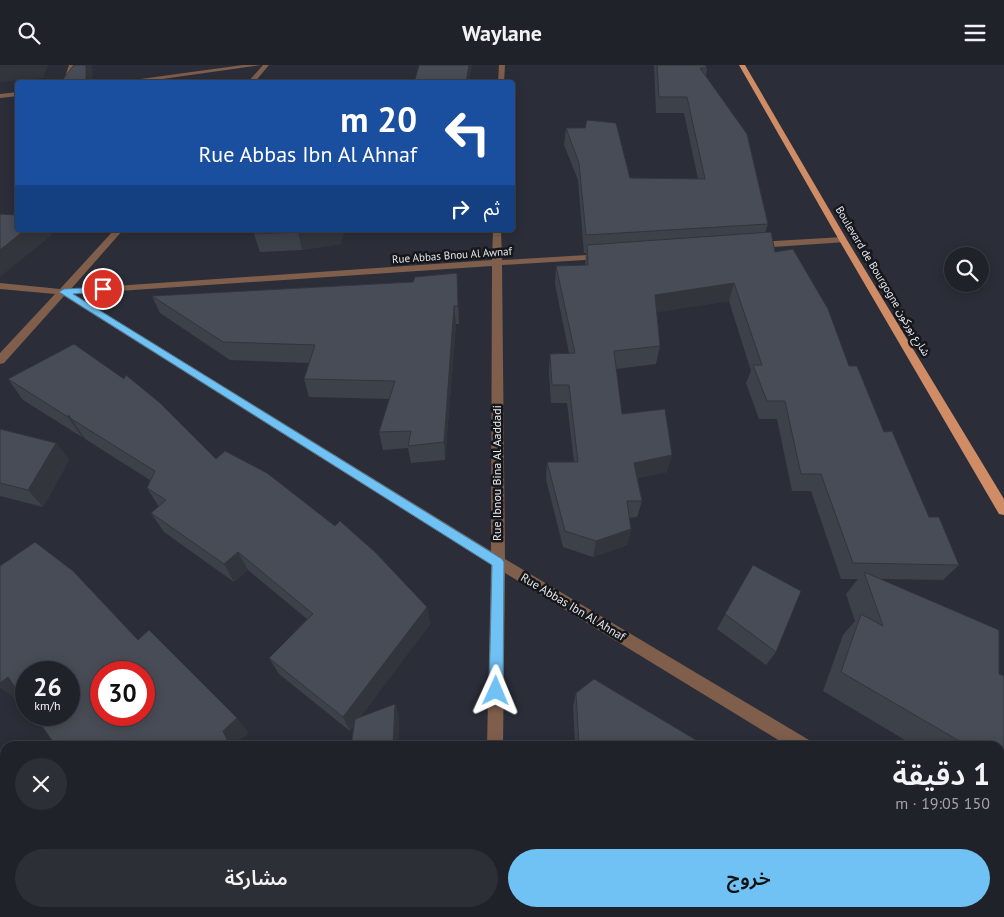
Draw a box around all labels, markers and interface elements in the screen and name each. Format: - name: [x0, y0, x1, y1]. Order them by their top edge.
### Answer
- icon: search: [15, 19, 43, 47]
- text: Waylane: [462, 19, 542, 47]
- icon: menu: [961, 19, 989, 47]
- text: 20 m: [340, 96, 417, 142]
- icon: left: [435, 100, 500, 165]
- text: Rue Abbas Ibn Al Ahnaf: [198, 140, 417, 168]
- icon: right: [446, 195, 474, 223]
- text: ثم: [484, 196, 500, 220]
- street label: Boulevard de Bourgogne شارع بوركون: [832, 204, 934, 359]
- street label: Rue Abbas Bnou Al Awnaf: [392, 244, 513, 266]
- map controls: [944, 247, 989, 292]
- button: search: [944, 247, 989, 292]
- pin: [82, 268, 124, 310]
- icon: arrive: [89, 275, 117, 303]
- street label: Rue Ibnou Bina Al Aaddadi: [489, 405, 504, 541]
- street label: Rue Abbas Ibn Al Ahnaf: [518, 569, 629, 644]
- speed limit sign: 30: [90, 661, 155, 726]
- position arrow: [469, 664, 521, 716]
- text: 26: [33, 671, 62, 703]
- text: km/h: [34, 698, 61, 713]
- text: 1 دقيقة: [893, 754, 990, 793]
- button: close: [15, 758, 67, 810]
- text: 150 m · 19:05: [895, 793, 990, 813]
- button: مشاركة: [15, 849, 498, 907]
- button: خروج: [508, 849, 990, 907]

